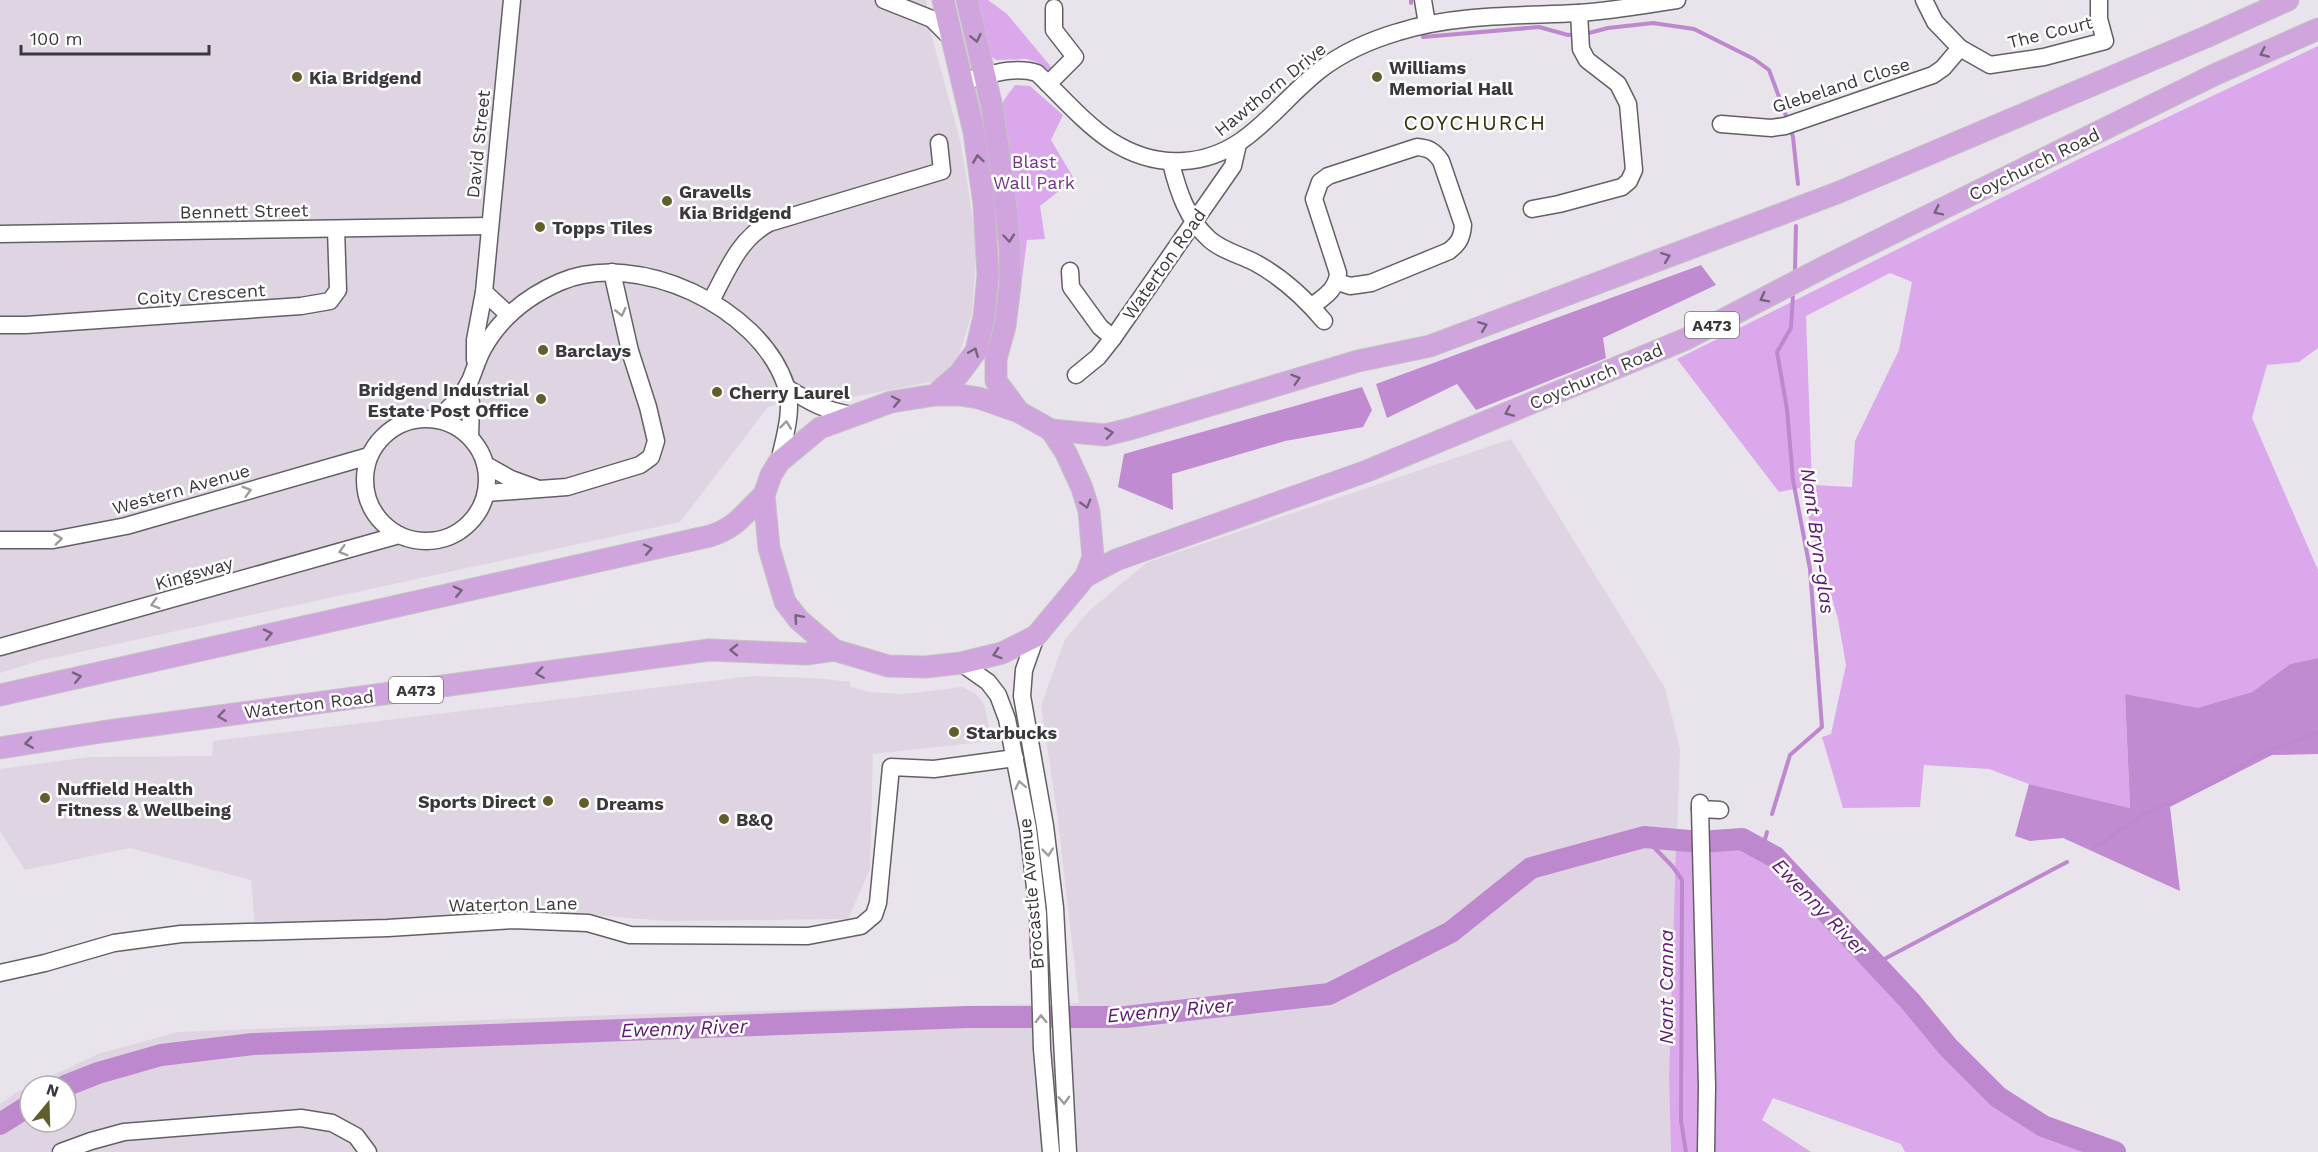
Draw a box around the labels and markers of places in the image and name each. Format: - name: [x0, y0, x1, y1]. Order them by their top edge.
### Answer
- place label: Williams Memorial Hall: [1389, 57, 1513, 99]
- place label: Kia Bridgend: [309, 67, 422, 88]
- marker: Kia Bridgend: [290, 70, 304, 84]
- marker: Williams Memorial Hall: [1370, 70, 1384, 84]
- place label: Gravells Kia Bridgend: [679, 181, 792, 223]
- marker: Gravells Kia Bridgend: [660, 194, 674, 208]
- place label: Topps Tiles: [552, 217, 653, 238]
- marker: Topps Tiles: [533, 220, 547, 234]
- place label: Barclays: [555, 340, 631, 361]
- marker: Barclays: [536, 343, 550, 357]
- place label: Bridgend Industrial Estate Post Office: [358, 379, 529, 421]
- place label: Cherry Laurel: [729, 382, 850, 403]
- marker: Cherry Laurel: [710, 385, 724, 399]
- marker: Bridgend Industrial Estate Post Office: [534, 392, 548, 406]
- place label: Starbucks: [966, 722, 1058, 743]
- marker: Starbucks: [947, 725, 961, 739]
- place label: Nuffield Health Fitness & Wellbeing: [57, 778, 232, 820]
- marker: Nuffield Health Fitness & Wellbeing: [38, 791, 52, 805]
- place label: Sports Direct: [418, 791, 536, 812]
- place label: Dreams: [596, 793, 664, 814]
- marker: Sports Direct: [541, 794, 555, 808]
- marker: Dreams: [577, 796, 591, 810]
- place label: B&Q: [736, 809, 773, 830]
- marker: B&Q: [717, 812, 731, 826]

